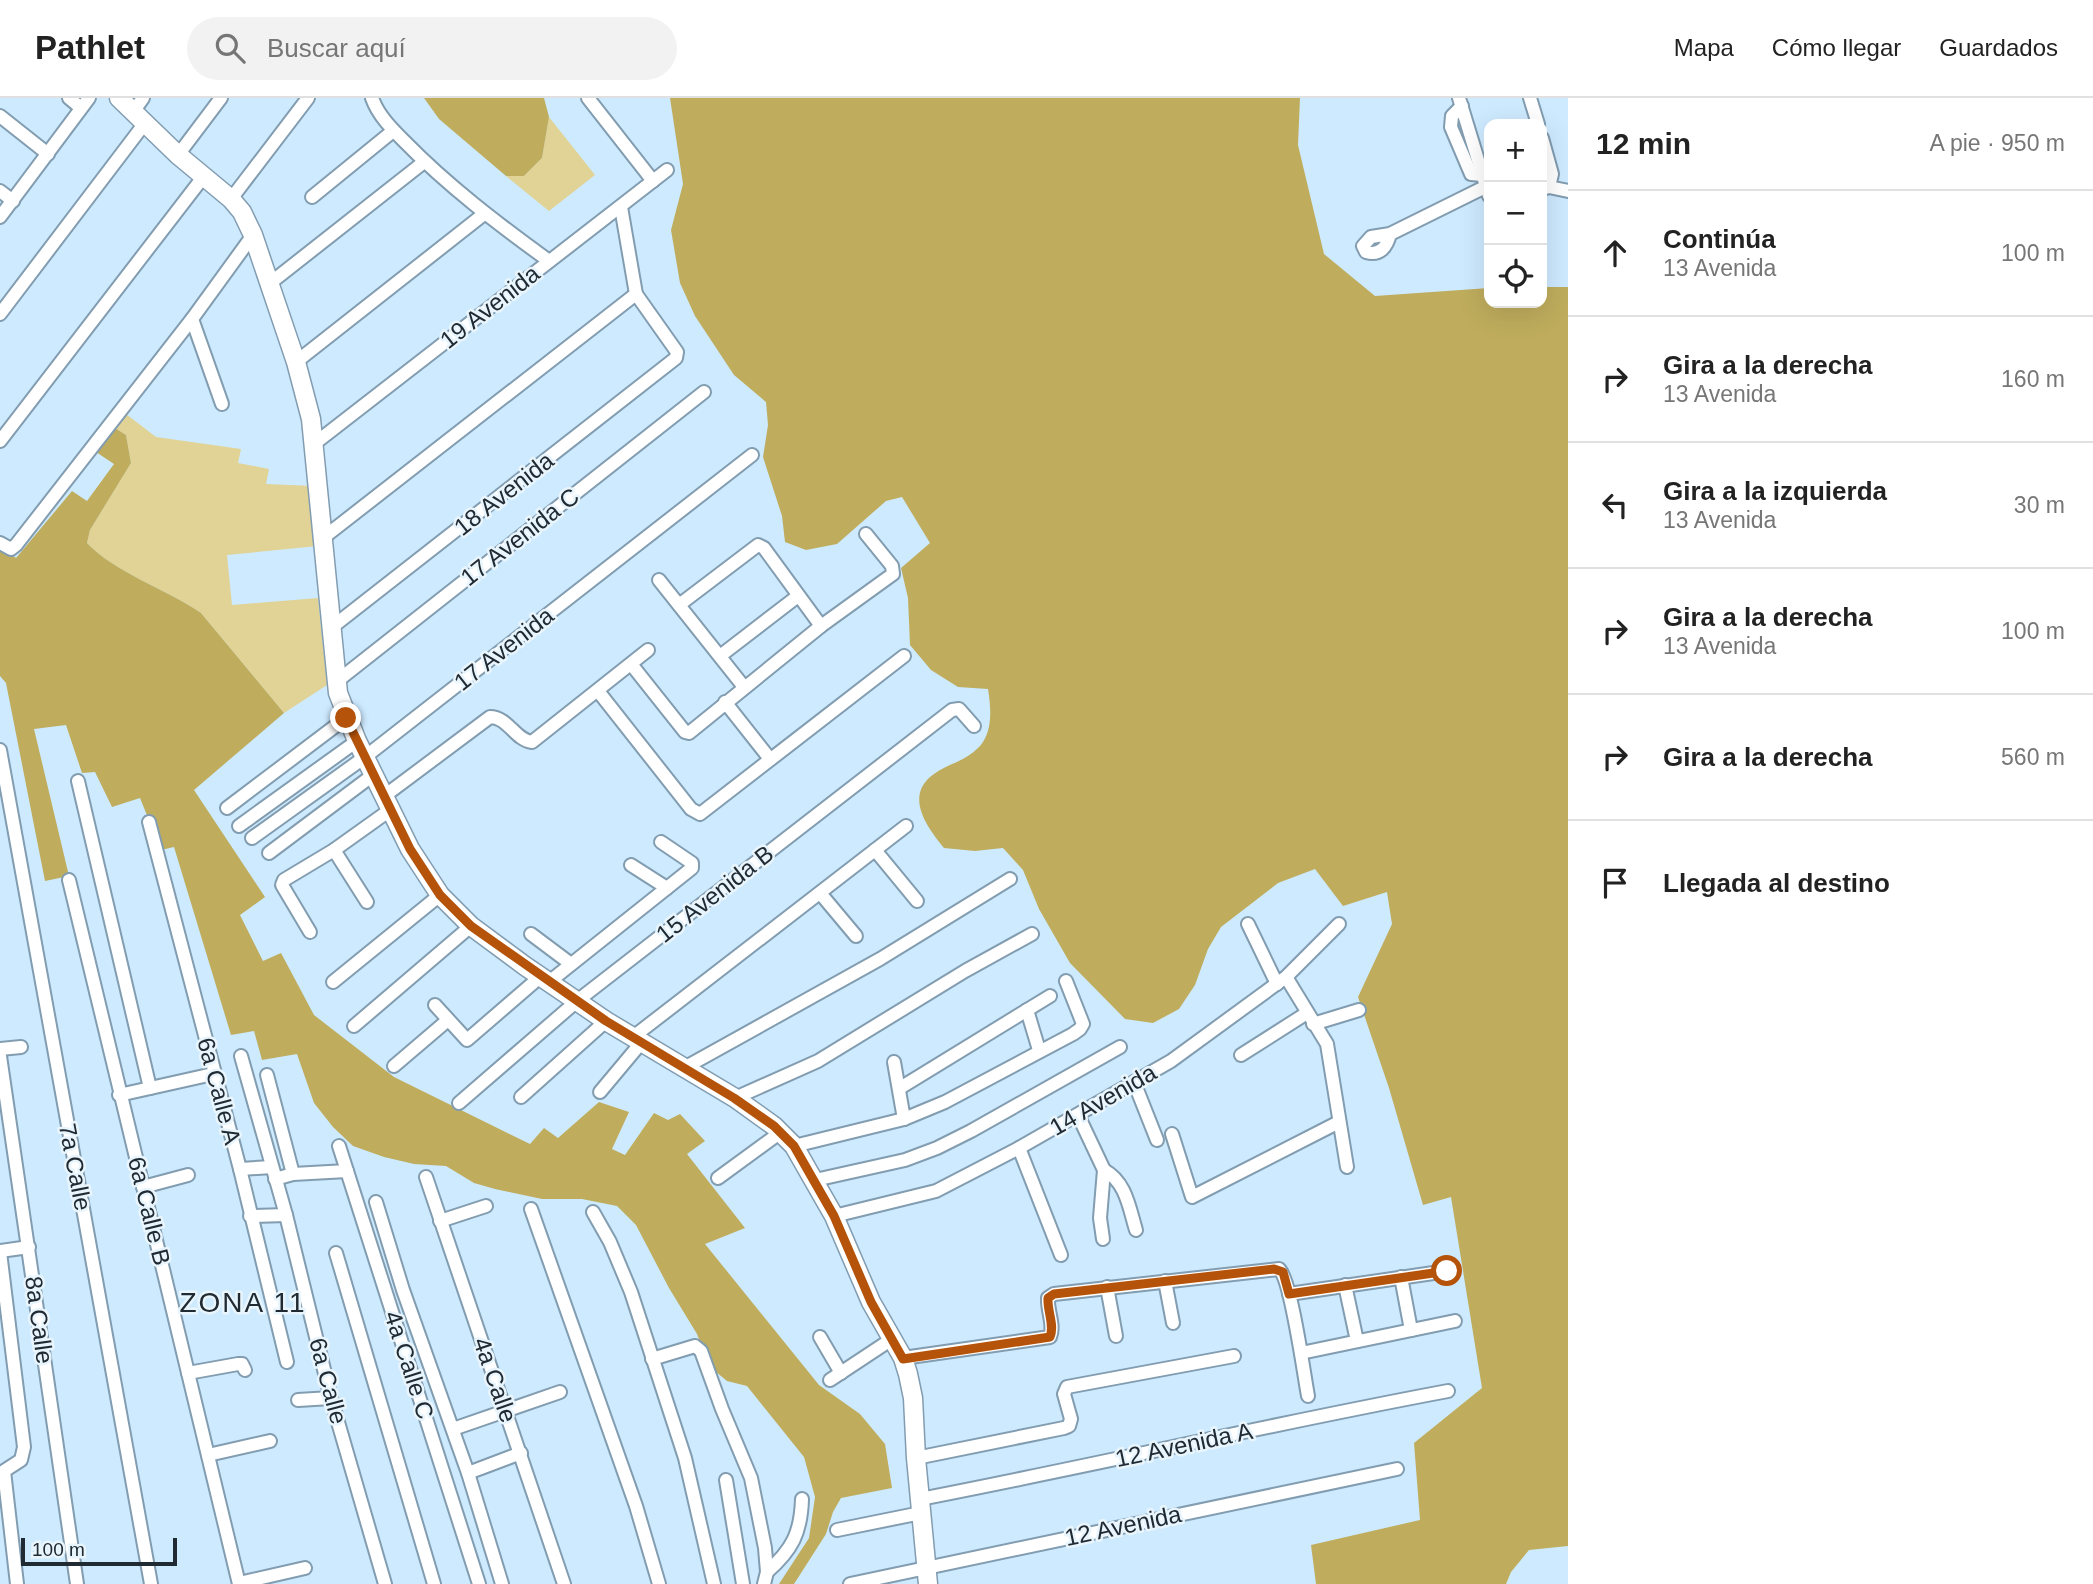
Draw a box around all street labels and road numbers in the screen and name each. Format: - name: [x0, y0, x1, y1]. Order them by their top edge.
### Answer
- street label: 19 Avenida: [435, 259, 545, 354]
- street label: 18 Avenida: [449, 446, 559, 541]
- street label: 17 Avenida C: [455, 482, 584, 591]
- street label: 17 Avenida: [449, 601, 559, 696]
- street label: 15 Avenida B: [651, 840, 779, 948]
- street label: 6a Calle A: [192, 1035, 247, 1147]
- street label: 14 Avenida: [1045, 1058, 1161, 1141]
- street label: 7a Calle: [54, 1121, 97, 1213]
- street label: 6a Calle B: [123, 1154, 176, 1268]
- street label: 8a Calle: [20, 1274, 59, 1365]
- street label: 4a Calle C: [379, 1307, 440, 1422]
- street label: 4a Calle: [468, 1334, 523, 1426]
- street label: 6a Calle: [304, 1335, 353, 1427]
- street label: 12 Avenida A: [1113, 1417, 1255, 1472]
- street label: 12 Avenida: [1062, 1500, 1184, 1551]

